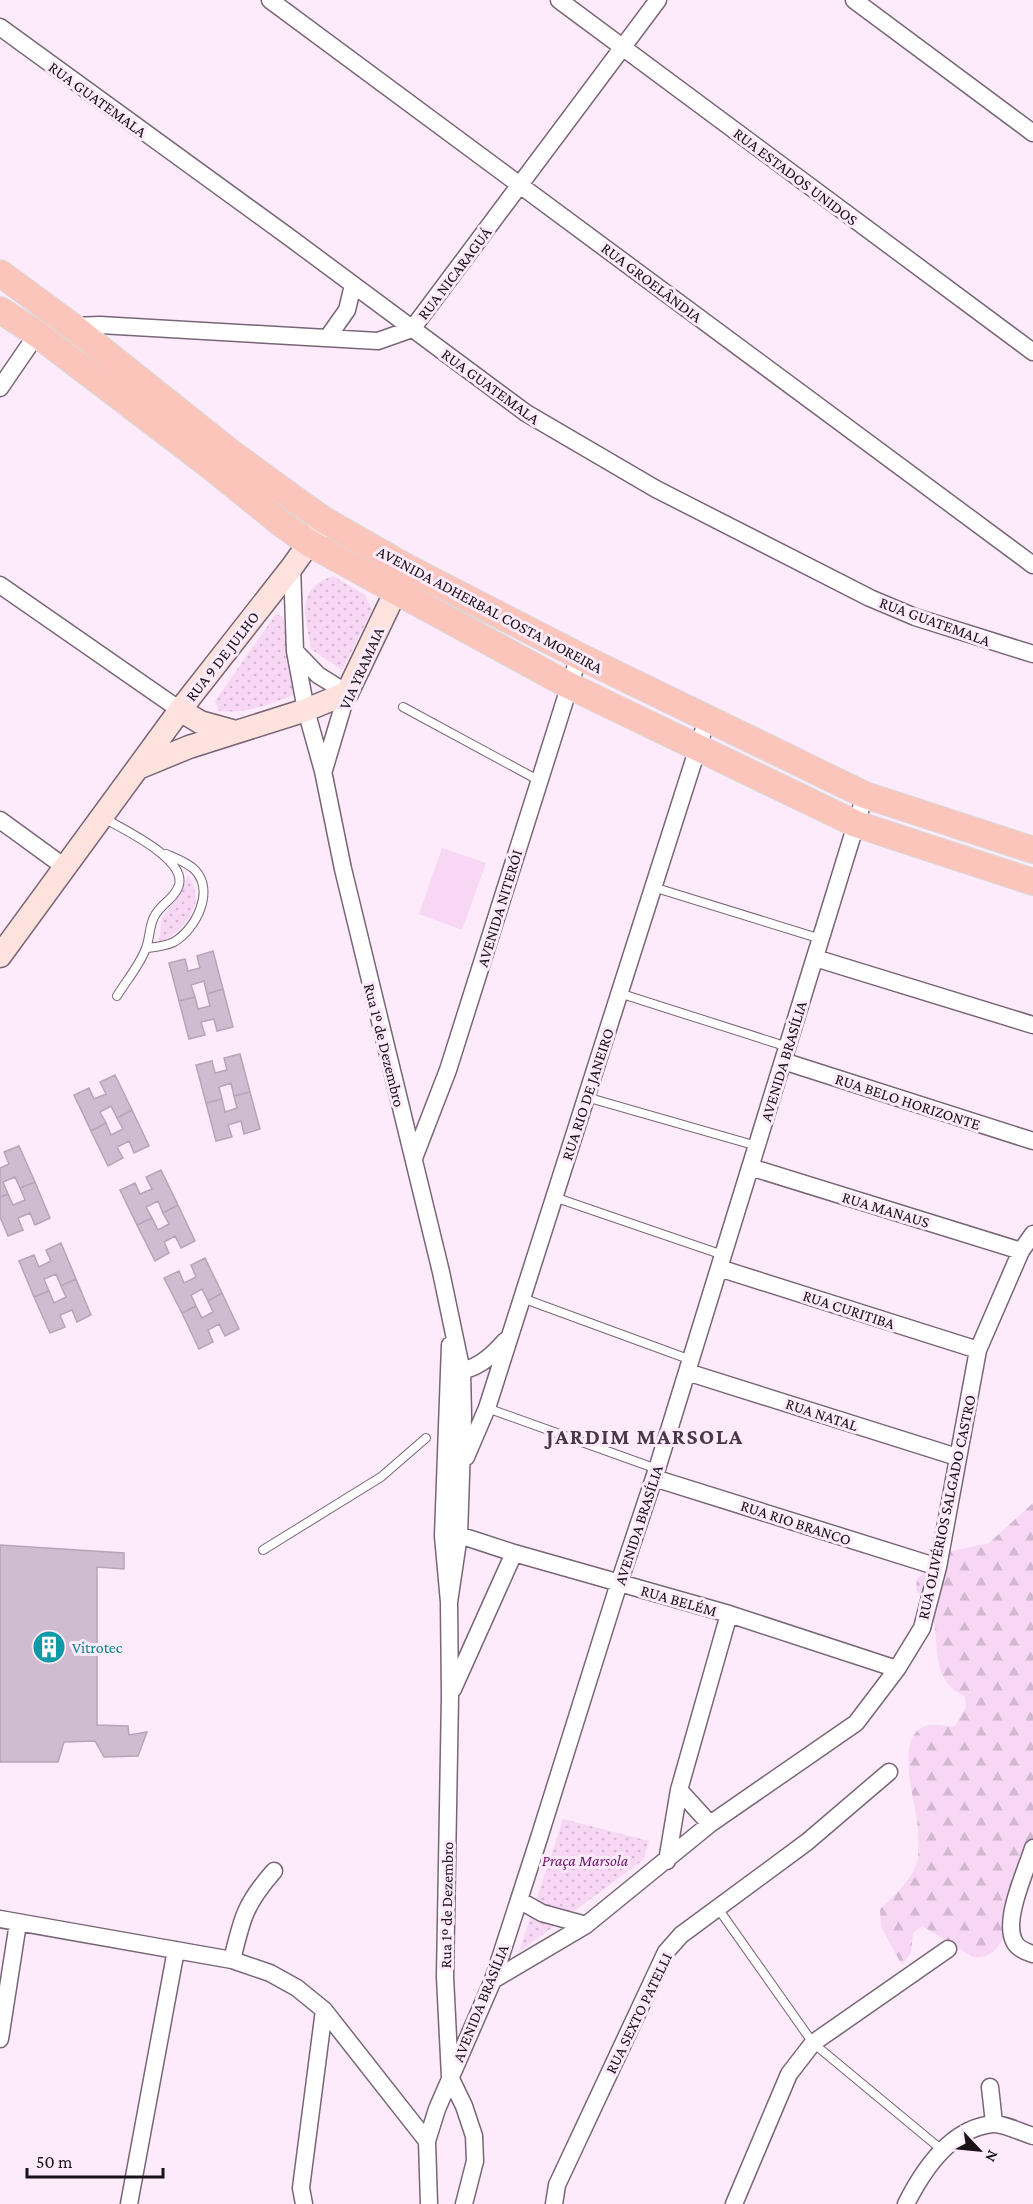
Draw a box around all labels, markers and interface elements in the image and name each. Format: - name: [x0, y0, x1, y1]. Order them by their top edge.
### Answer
- street label: RUA GUATEMALA: [46, 58, 151, 141]
- street label: RUA ESTADOS UNIDOS: [730, 124, 861, 229]
- street label: RUA NICARAGUÁ: [414, 223, 495, 323]
- street label: RUA GROELÂNDIA: [598, 239, 706, 326]
- street label: RUA GUATEMALA: [439, 345, 544, 428]
- street label: AVENIDA ADHERBAL COSTA MOREIRA: [374, 543, 606, 677]
- street label: RUA GUATEMALA: [877, 594, 993, 650]
- street label: RUA 9 DE JULHO: [182, 608, 263, 705]
- street label: VIA YRAMAIA: [336, 624, 388, 712]
- street label: AVENIDA NITERÓI: [474, 847, 525, 969]
- street label: Rua 1º de Dezembro: [361, 982, 408, 1109]
- street label: AVENIDA BRASÍLIA: [757, 998, 810, 1123]
- street label: RUA RIO DE JANEIRO: [558, 1026, 618, 1163]
- street label: RUA BELO HORIZONTE: [833, 1070, 983, 1133]
- street label: RUA MANAUS: [840, 1188, 932, 1231]
- street label: RUA CURITIBA: [801, 1287, 898, 1333]
- street label: RUA OLIVÉRIOS SALGADO CASTRO: [914, 1393, 979, 1621]
- street label: RUA NATAL: [784, 1395, 860, 1434]
- district label: JARDIM MARSOLA: [544, 1424, 744, 1449]
- street label: AVENIDA BRASÍLIA: [611, 1462, 666, 1587]
- street label: RUA RIO BRANCO: [738, 1497, 853, 1548]
- street label: RUA BELÉM: [639, 1582, 719, 1619]
- building icon: Vitrotec: [31, 1629, 67, 1665]
- place label: Vitrotec: [72, 1639, 123, 1656]
- street label: Rua 1º de Dezembro: [437, 1841, 456, 1969]
- park label: Praça Marsola: [542, 1852, 629, 1870]
- street label: AVENIDA BRASÍLIA: [449, 1941, 512, 2064]
- street label: RUA SEXTO PATELLI: [602, 1950, 675, 2076]
- north arrow: [949, 2120, 1009, 2180]
- scale bar: [27, 2141, 164, 2179]
- text: N: [982, 2148, 1002, 2165]
- text: 50 m: [36, 2152, 73, 2172]

